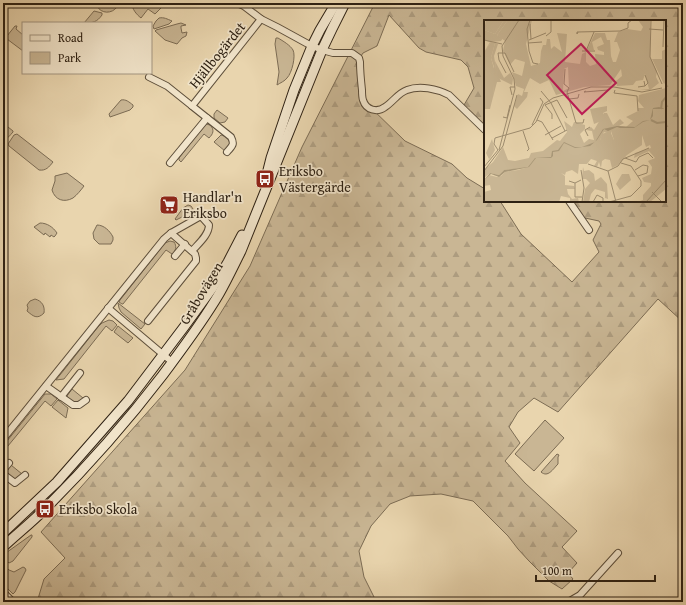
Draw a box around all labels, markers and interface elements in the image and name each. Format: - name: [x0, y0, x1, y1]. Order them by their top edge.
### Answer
- street label: Hjällbogärdet: [184, 18, 250, 92]
- inset map: [484, 20, 666, 202]
- legend: [22, 22, 152, 74]
- text: Road: [58, 29, 84, 46]
- text: Park: [58, 49, 82, 66]
- place label: Eriksbo Västergärde: [279, 161, 351, 197]
- bus stop icon: Eriksbo Västergärde: [254, 168, 276, 190]
- place label: Handlar'n Eriksbo: [183, 187, 242, 223]
- supermarket icon: Handlar'n Eriksbo: [158, 194, 180, 216]
- street label: Gråbovägen: [174, 258, 228, 328]
- bus stop icon: Eriksbo Skola: [34, 498, 56, 520]
- place label: Eriksbo Skola: [59, 499, 138, 519]
- scale bar: [536, 557, 655, 583]
- text: 100 m: [542, 562, 572, 579]

